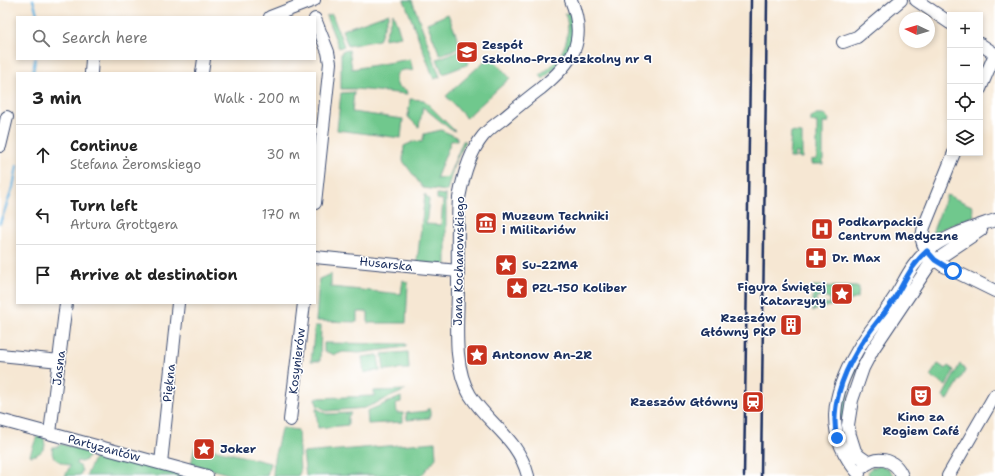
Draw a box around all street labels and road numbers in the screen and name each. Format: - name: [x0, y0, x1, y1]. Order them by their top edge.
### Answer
- street label: Jana Kochanowskiego: [450, 196, 468, 326]
- street label: Husarska: [359, 253, 414, 275]
- street label: Kosynierów: [285, 326, 309, 395]
- street label: Jasna: [49, 349, 69, 386]
- street label: Piękna: [159, 363, 179, 403]
- street label: Partyzantów: [66, 431, 143, 466]

